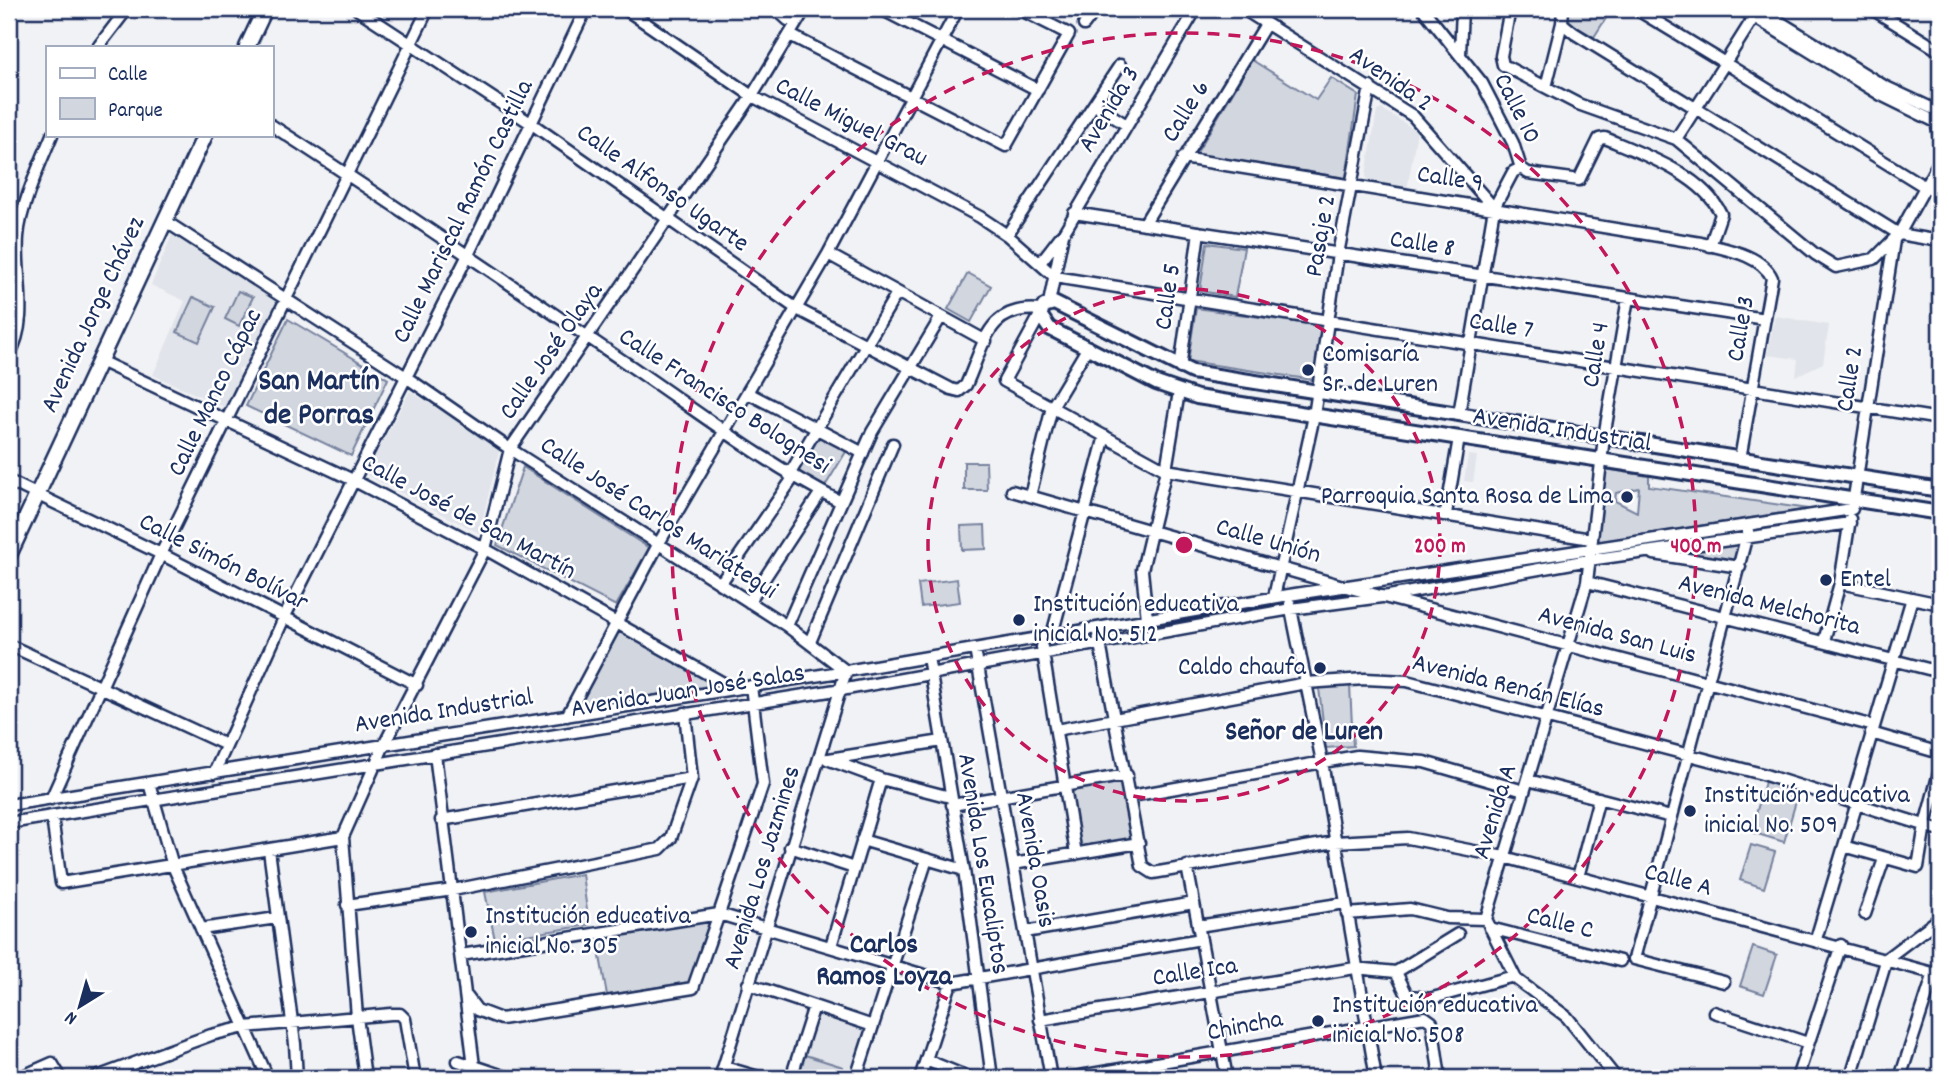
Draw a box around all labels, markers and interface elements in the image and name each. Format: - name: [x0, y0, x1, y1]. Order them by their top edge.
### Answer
- street label: Avenida 2: [1340, 38, 1440, 122]
- legend: [46, 46, 273, 136]
- street label: Avenida 3: [1070, 60, 1150, 160]
- text: Calle: [108, 61, 147, 91]
- street label: Calle 10: [1483, 67, 1549, 151]
- street label: Calle Miguel Grau: [768, 69, 934, 177]
- street label: Calle Mariscal Ramón Castilla: [384, 73, 544, 350]
- street label: Calle 6: [1153, 74, 1221, 150]
- text: Parque: [108, 97, 163, 127]
- street label: Calle Alfonso Ugarte: [568, 116, 756, 262]
- street label: Calle 9: [1414, 157, 1486, 203]
- street label: Pasaje 2: [1297, 192, 1347, 280]
- street label: Avenida Jorge Chávez: [32, 211, 156, 419]
- street label: Calle 8: [1387, 222, 1457, 268]
- street label: Calle 5: [1146, 261, 1192, 333]
- street label: Calle José Olaya: [491, 275, 613, 428]
- street label: Calle 3: [1718, 293, 1766, 365]
- street label: Calle Manco Cápac: [159, 303, 273, 483]
- street label: Calle 7: [1466, 304, 1536, 350]
- street label: Calle Francisco Bolognesi: [611, 319, 838, 485]
- street label: Calle 4: [1574, 320, 1620, 390]
- place label: Comisaría Sr. de Luren: [1322, 337, 1438, 404]
- street label: Calle 2: [1828, 343, 1874, 415]
- district label: San Martín de Porras: [258, 362, 380, 439]
- marker: Comisaría Sr. de Luren: [1300, 362, 1316, 378]
- street label: Avenida Industrial: [1470, 399, 1654, 463]
- street label: Calle José Carlos Mariátegui: [532, 428, 784, 610]
- street label: Calle José de San Martín: [354, 446, 582, 590]
- place label: Parroquia Santa Rosa de Lima: [1321, 479, 1614, 516]
- marker: Parroquia Santa Rosa de Lima: [1619, 489, 1635, 505]
- street label: Calle Simón Bolívar: [132, 504, 315, 622]
- street label: Calle Unión: [1211, 509, 1325, 575]
- centre of rings: [1172, 533, 1196, 557]
- text: 200 m: [1414, 533, 1466, 563]
- text: 400 m: [1671, 533, 1721, 563]
- place label: Entel: [1840, 562, 1891, 599]
- street label: Avenida Melchorita: [1674, 565, 1865, 647]
- marker: Entel: [1818, 572, 1834, 588]
- place label: Institución educativa inicial No. 512: [1033, 587, 1240, 654]
- street label: Avenida San Luis: [1534, 597, 1700, 675]
- marker: Institución educativa inicial No. 512: [1011, 612, 1027, 628]
- street label: Avenida Renán Elías: [1408, 645, 1608, 729]
- place label: Caldo chaufa: [1178, 650, 1307, 687]
- street label: Avenida Juan José Salas: [568, 655, 808, 729]
- marker: Caldo chaufa: [1312, 660, 1328, 676]
- street label: Avenida Industrial: [352, 680, 536, 744]
- district label: Señor de Luren: [1225, 714, 1383, 754]
- street label: Avenida Los Eucaliptos: [946, 751, 1018, 977]
- street label: Avenida A: [1464, 760, 1528, 864]
- street label: Avenida Los Jazmines: [714, 762, 812, 974]
- place label: Institución educativa inicial No. 509: [1704, 778, 1911, 845]
- street label: Avenida Oasis: [1004, 789, 1064, 931]
- marker: Institución educativa inicial No. 509: [1682, 803, 1698, 819]
- street label: Calle A: [1640, 854, 1716, 908]
- street label: Calle C: [1523, 898, 1597, 950]
- place label: Institución educativa inicial No. 305: [485, 899, 692, 966]
- marker: Institución educativa inicial No. 305: [463, 924, 479, 940]
- district label: Carlos Ramos Loyza: [816, 927, 953, 999]
- street label: Calle Ica: [1150, 948, 1241, 998]
- north arrow: [46, 972, 116, 1042]
- place label: Institución educativa inicial No. 508: [1332, 988, 1539, 1055]
- street label: Chincha: [1204, 1001, 1287, 1052]
- text: N: [60, 1003, 84, 1030]
- marker: Institución educativa inicial No. 508: [1310, 1013, 1326, 1029]

